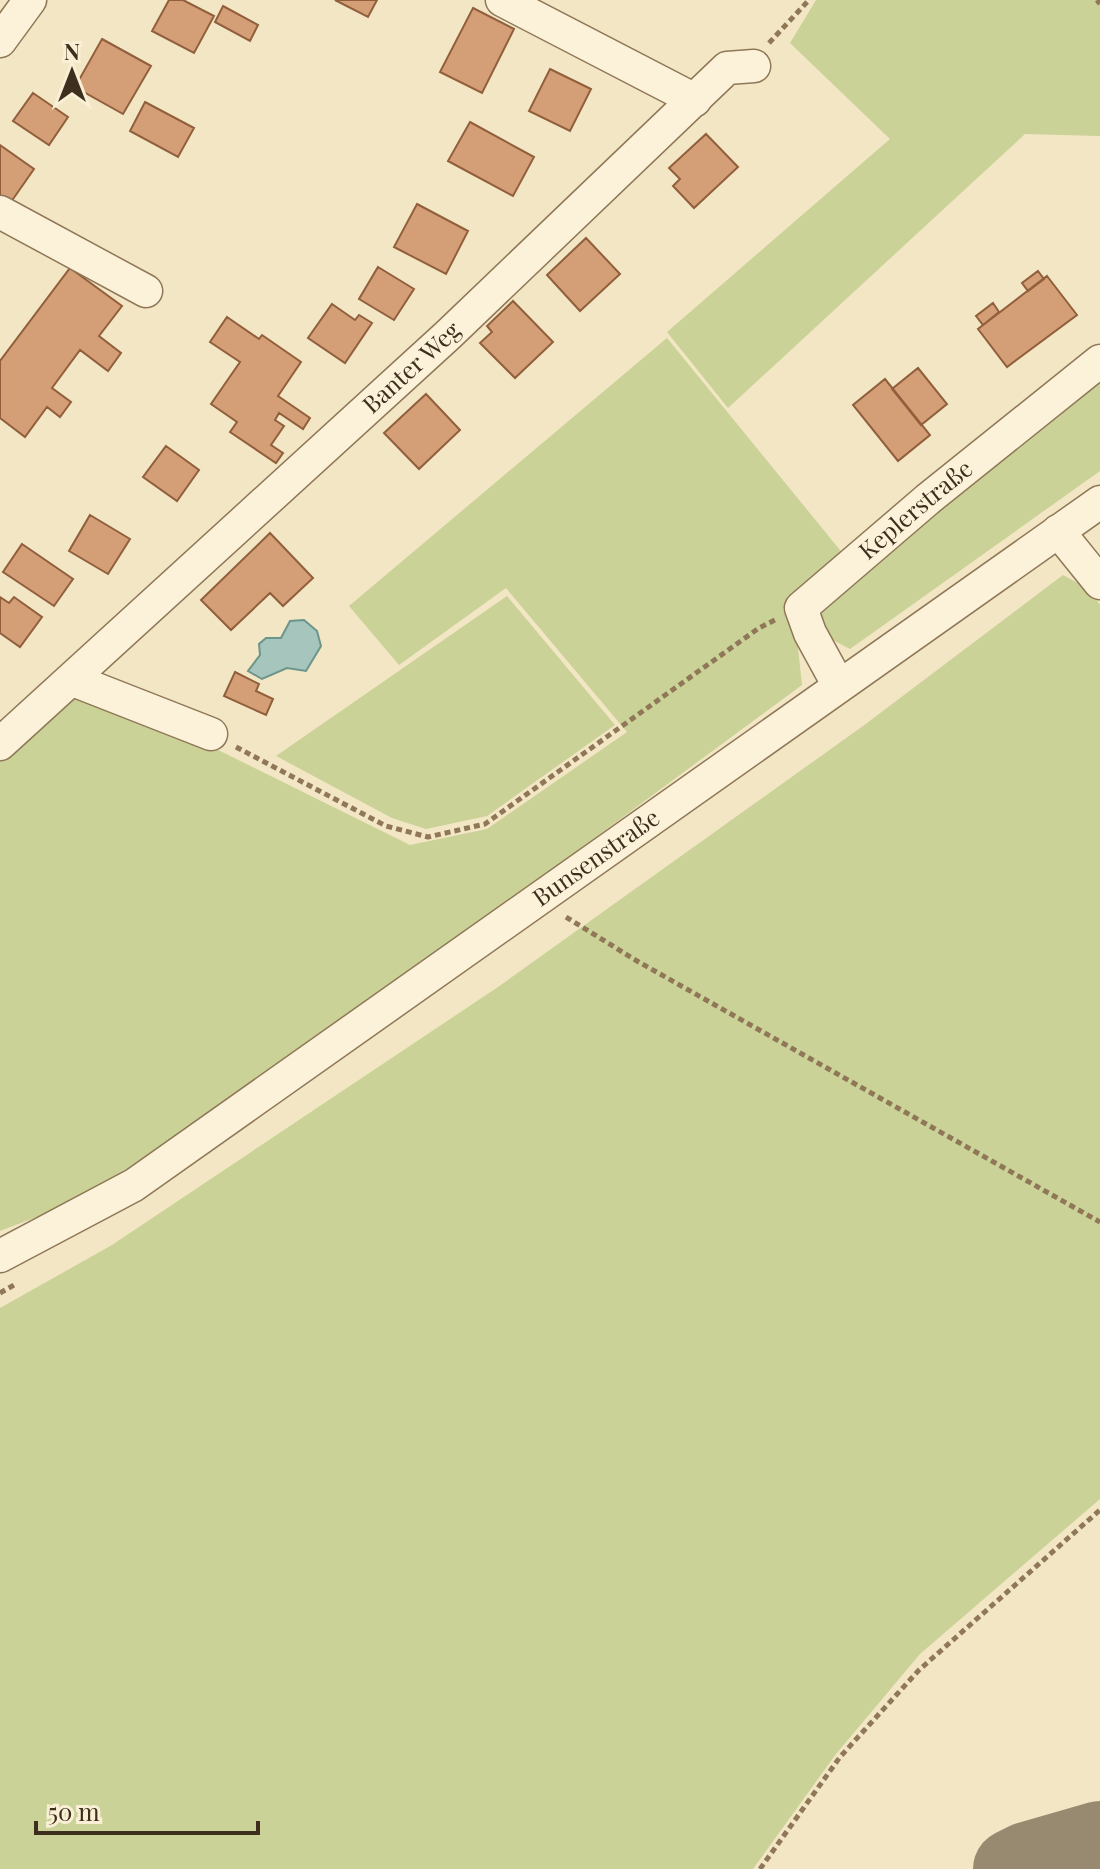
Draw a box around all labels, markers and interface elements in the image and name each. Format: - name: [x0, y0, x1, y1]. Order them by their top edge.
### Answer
- north arrow: [32, 32, 112, 112]
- text: N: [64, 36, 80, 66]
- street label: Banter Weg: [355, 313, 467, 419]
- street label: Keplerstraße: [851, 452, 978, 566]
- street label: Bunsenstraße: [525, 800, 665, 912]
- scale bar: [36, 1785, 258, 1835]
- text: 50 m: [48, 1795, 100, 1827]

